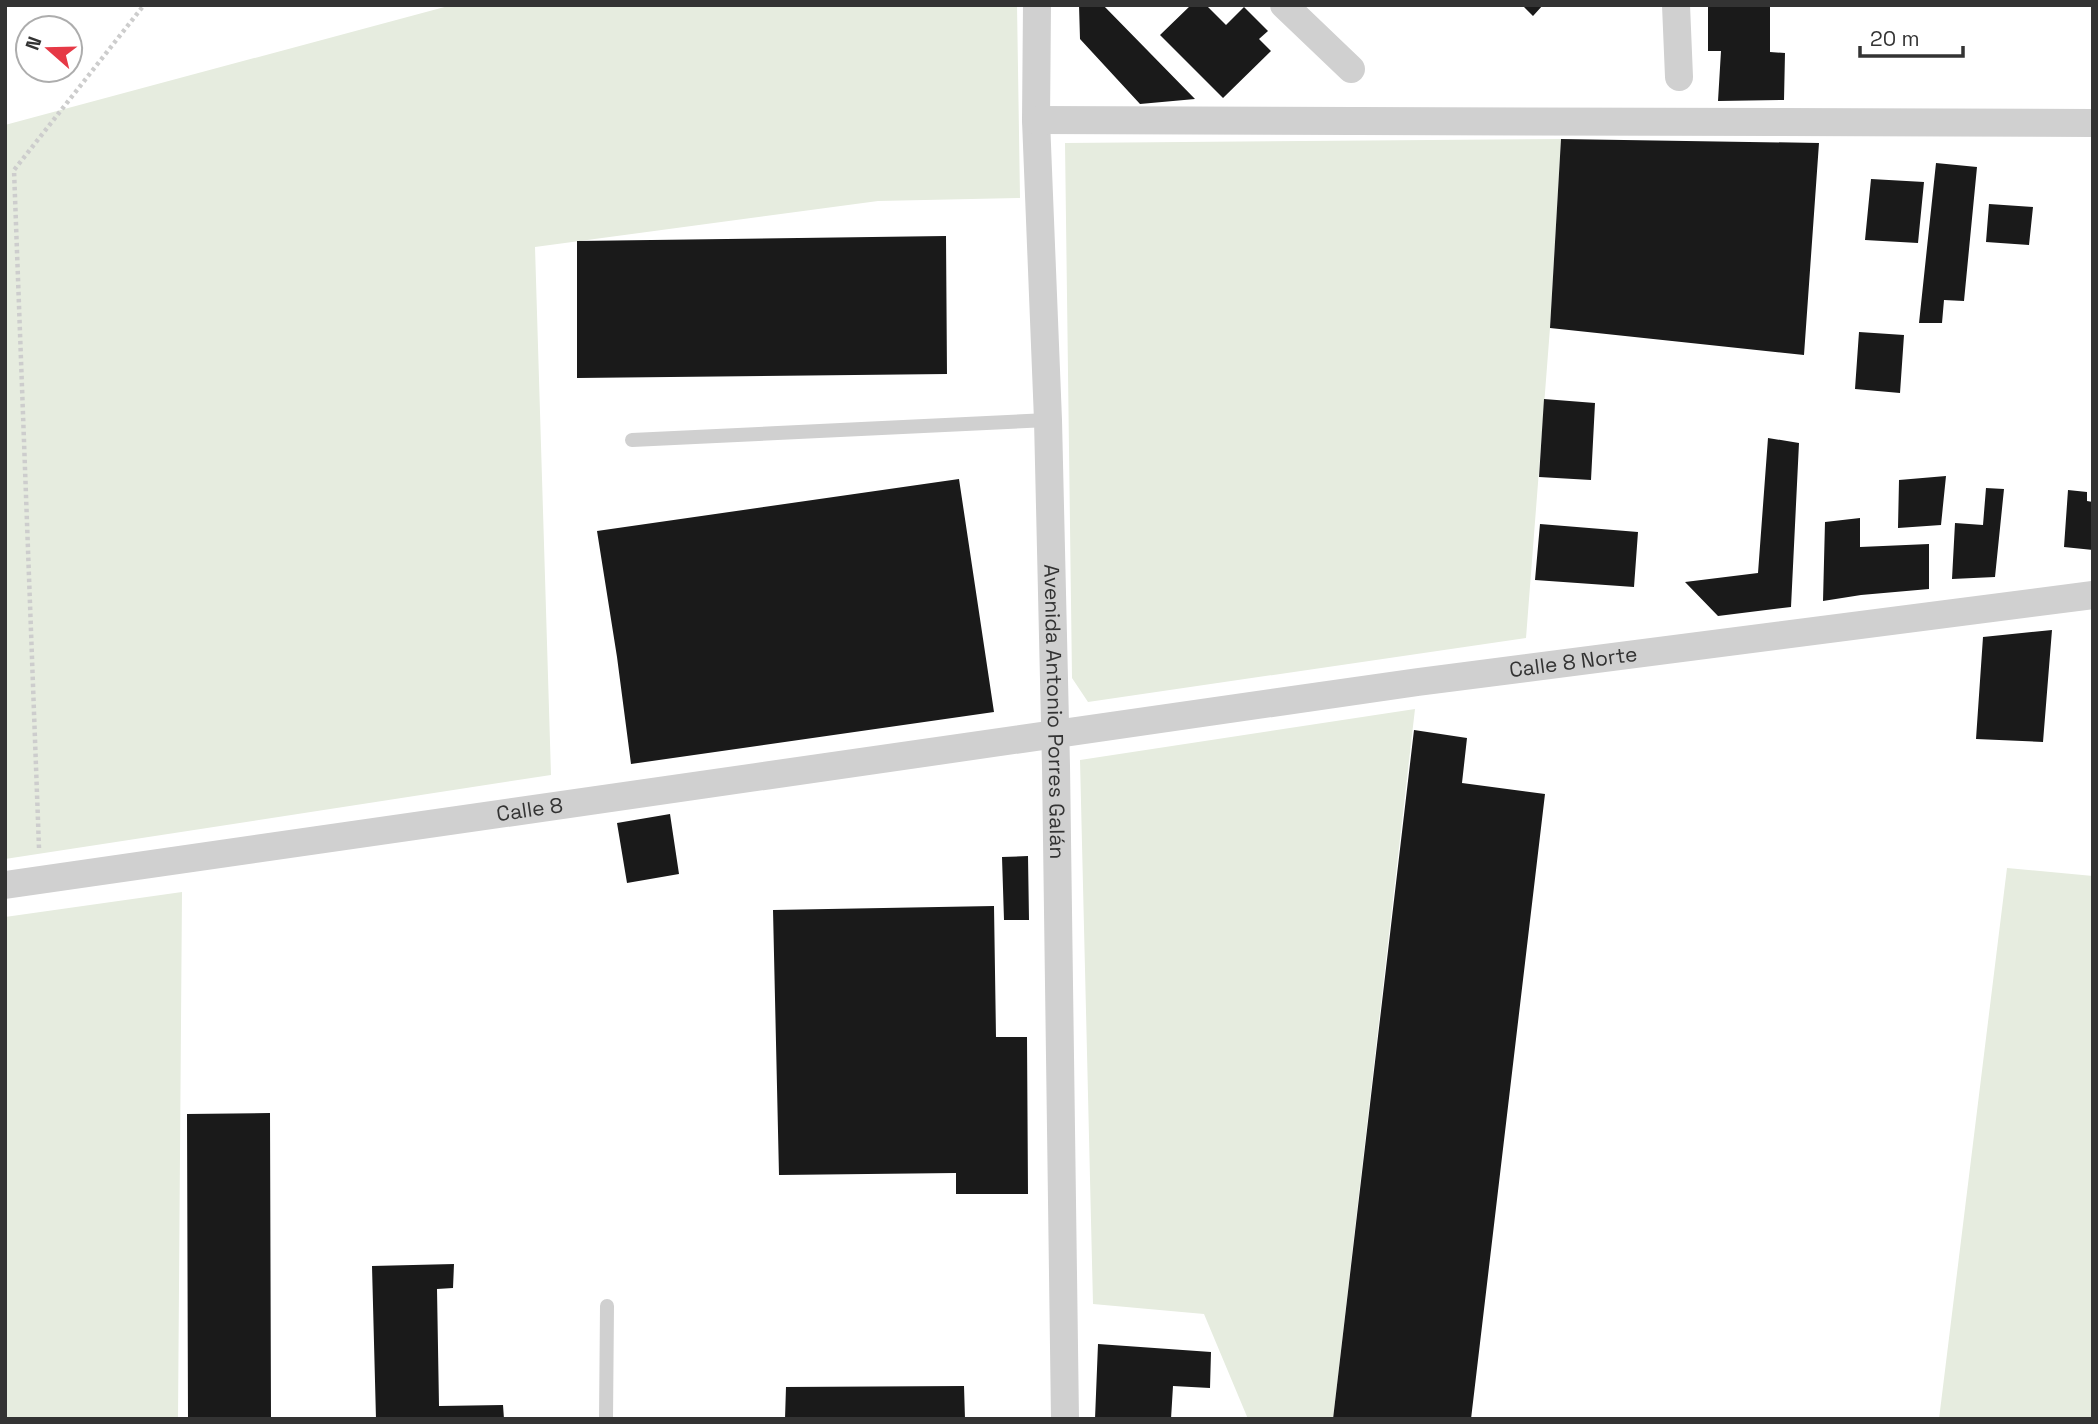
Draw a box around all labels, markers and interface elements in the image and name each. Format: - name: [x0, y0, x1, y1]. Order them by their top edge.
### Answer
- north arrow: [14, 14, 84, 84]
- scale bar: [1860, 14, 1963, 58]
- text: 20 m: [1870, 25, 1920, 52]
- text: N: [20, 33, 47, 54]
- street label: Avenida Antonio Porres Galán: [1038, 564, 1071, 859]
- street label: Calle 8 Norte: [1508, 640, 1639, 683]
- street label: Calle 8: [495, 791, 565, 827]

